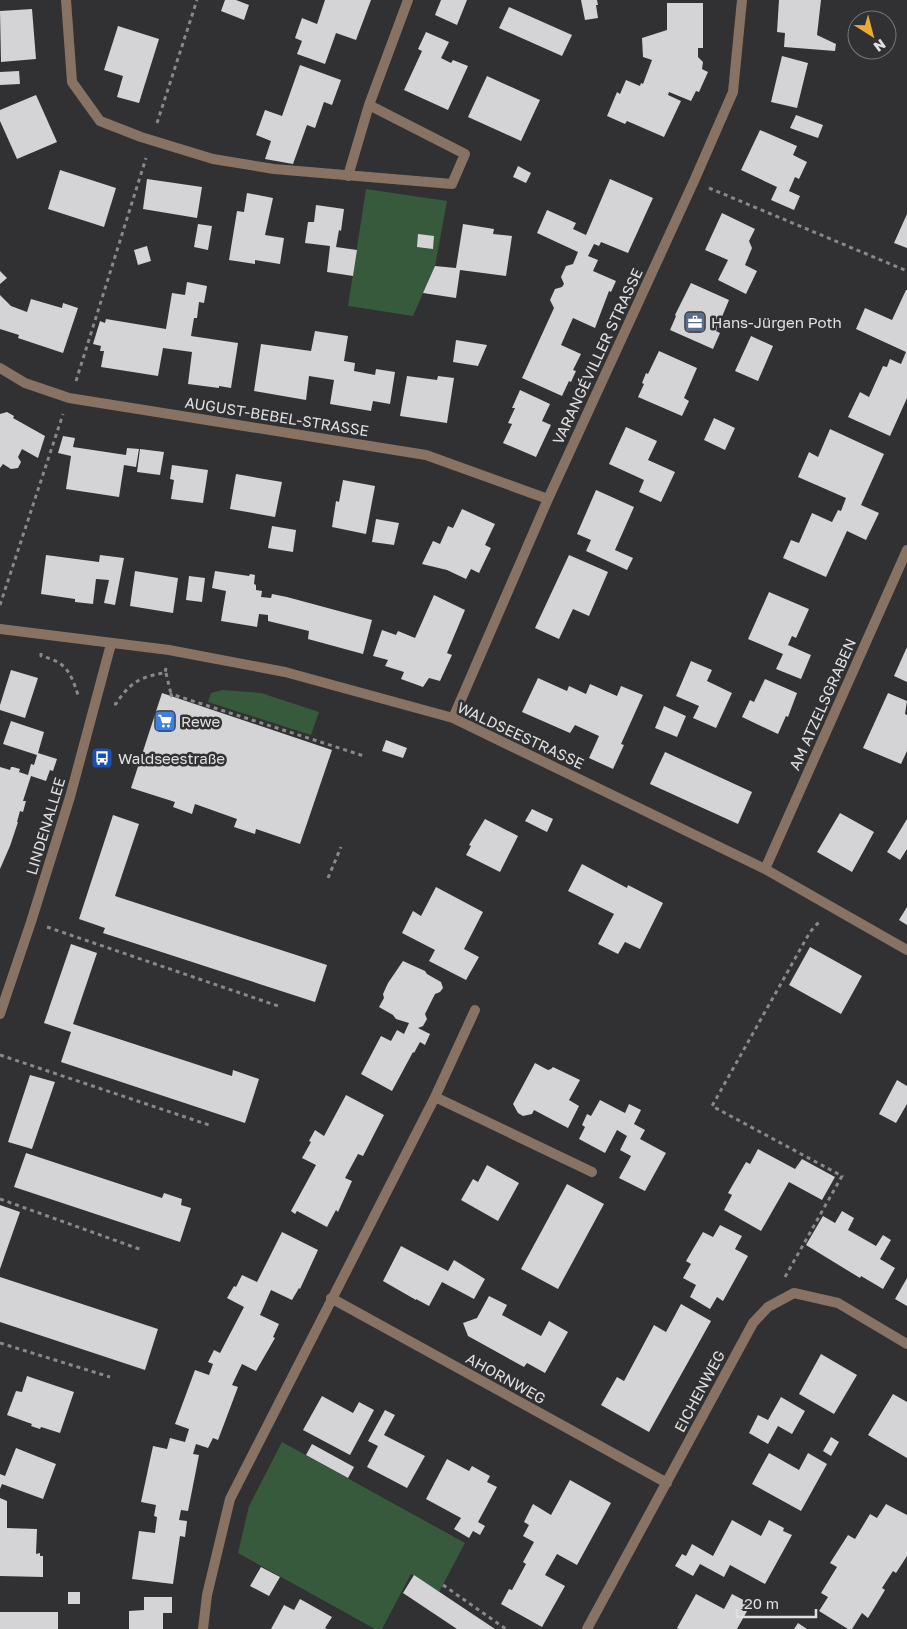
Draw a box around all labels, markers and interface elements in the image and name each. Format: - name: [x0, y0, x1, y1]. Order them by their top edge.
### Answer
- north arrow: [847, 10, 897, 60]
- text: N: [871, 36, 889, 56]
- street label: VARANGÉVILLER STRASSE: [548, 265, 646, 447]
- office icon: Hans-Jürgen Poth: [683, 310, 707, 334]
- place label: Hans-Jürgen Poth: [711, 313, 842, 331]
- street label: AUGUST-BEBEL-STRASSE: [184, 393, 370, 439]
- street label: AM ATZELSGRABEN: [785, 635, 859, 773]
- street label: WALDSEESTRASSE: [455, 698, 587, 772]
- supermarket icon: Rewe: [153, 709, 177, 733]
- place label: Rewe: [181, 712, 221, 730]
- bus stop icon: Waldseestraße: [90, 746, 114, 770]
- place label: Waldseestraße: [118, 749, 225, 767]
- street label: LINDENALLEE: [22, 775, 68, 877]
- street label: EICHENWEG: [670, 1347, 728, 1435]
- street label: AHORNWEG: [463, 1349, 549, 1407]
- scale bar: [737, 1586, 816, 1618]
- text: 20 m: [744, 1594, 779, 1612]

